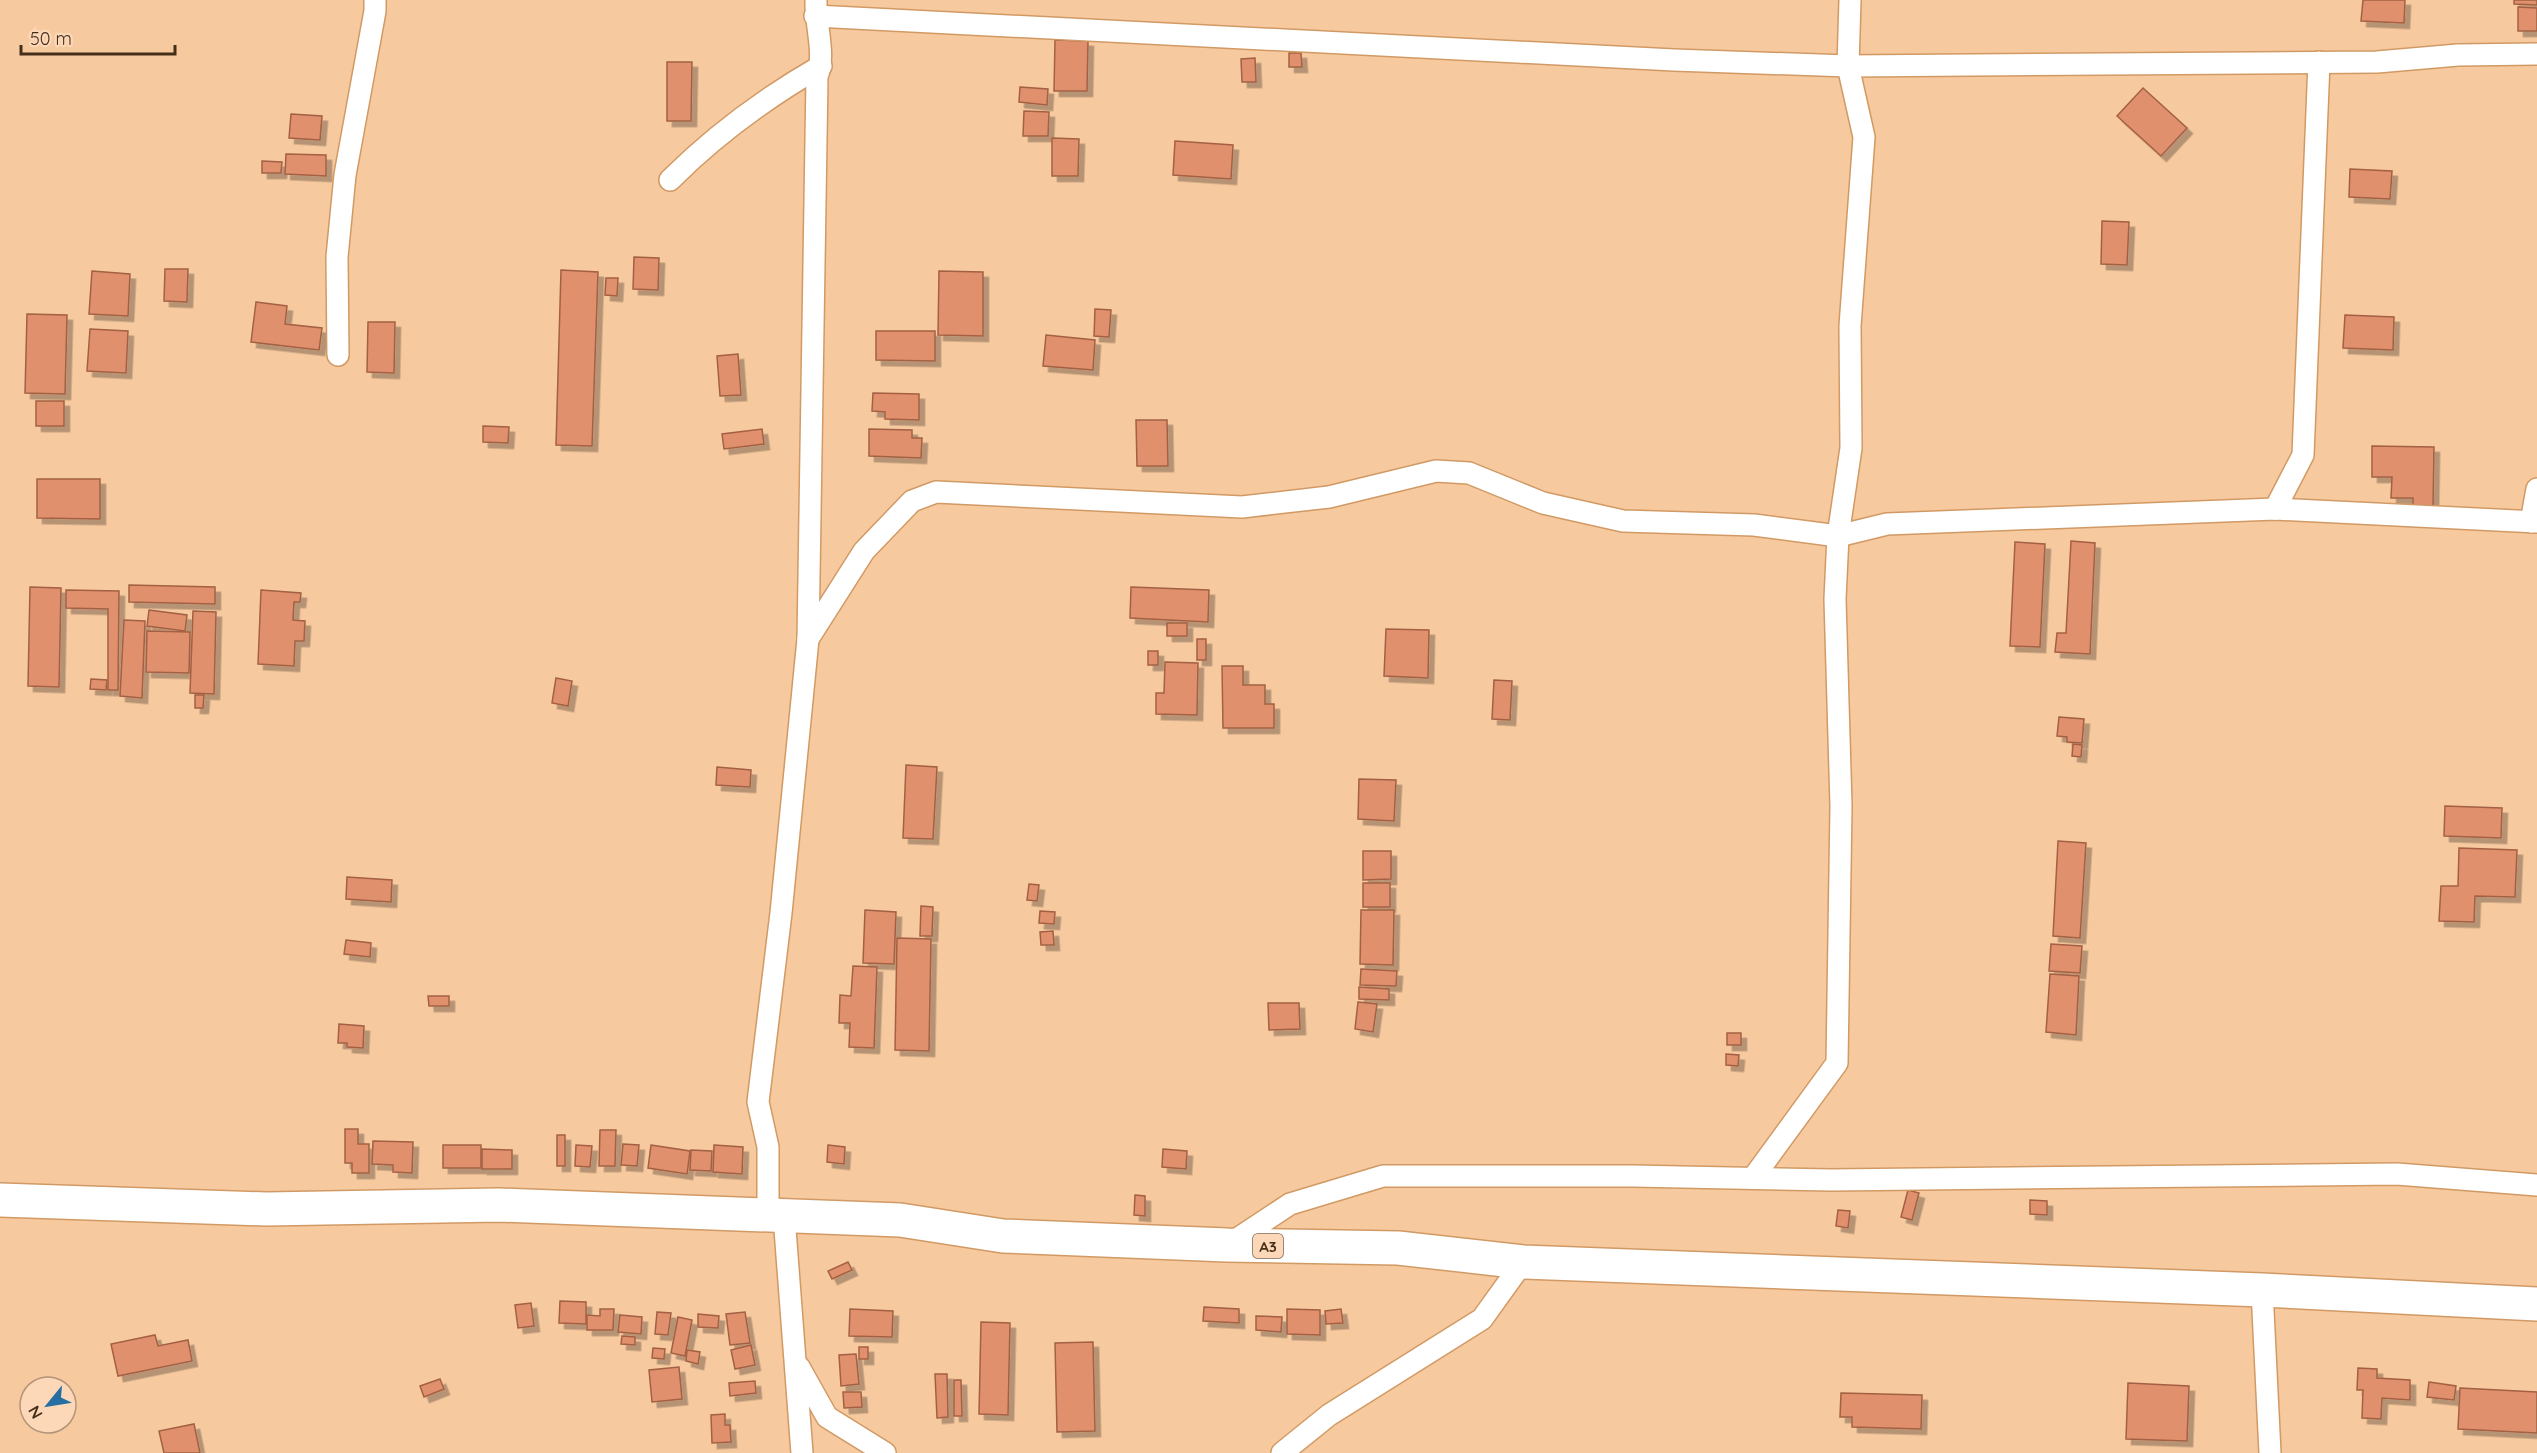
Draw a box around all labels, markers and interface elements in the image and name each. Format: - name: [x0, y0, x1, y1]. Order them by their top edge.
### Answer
- scale bar: [21, 18, 176, 56]
- text: 50 m: [30, 27, 72, 50]
- road number: A3: [1253, 1234, 1283, 1258]
- north arrow: [18, 1375, 78, 1435]
- text: N: [23, 1402, 47, 1423]

